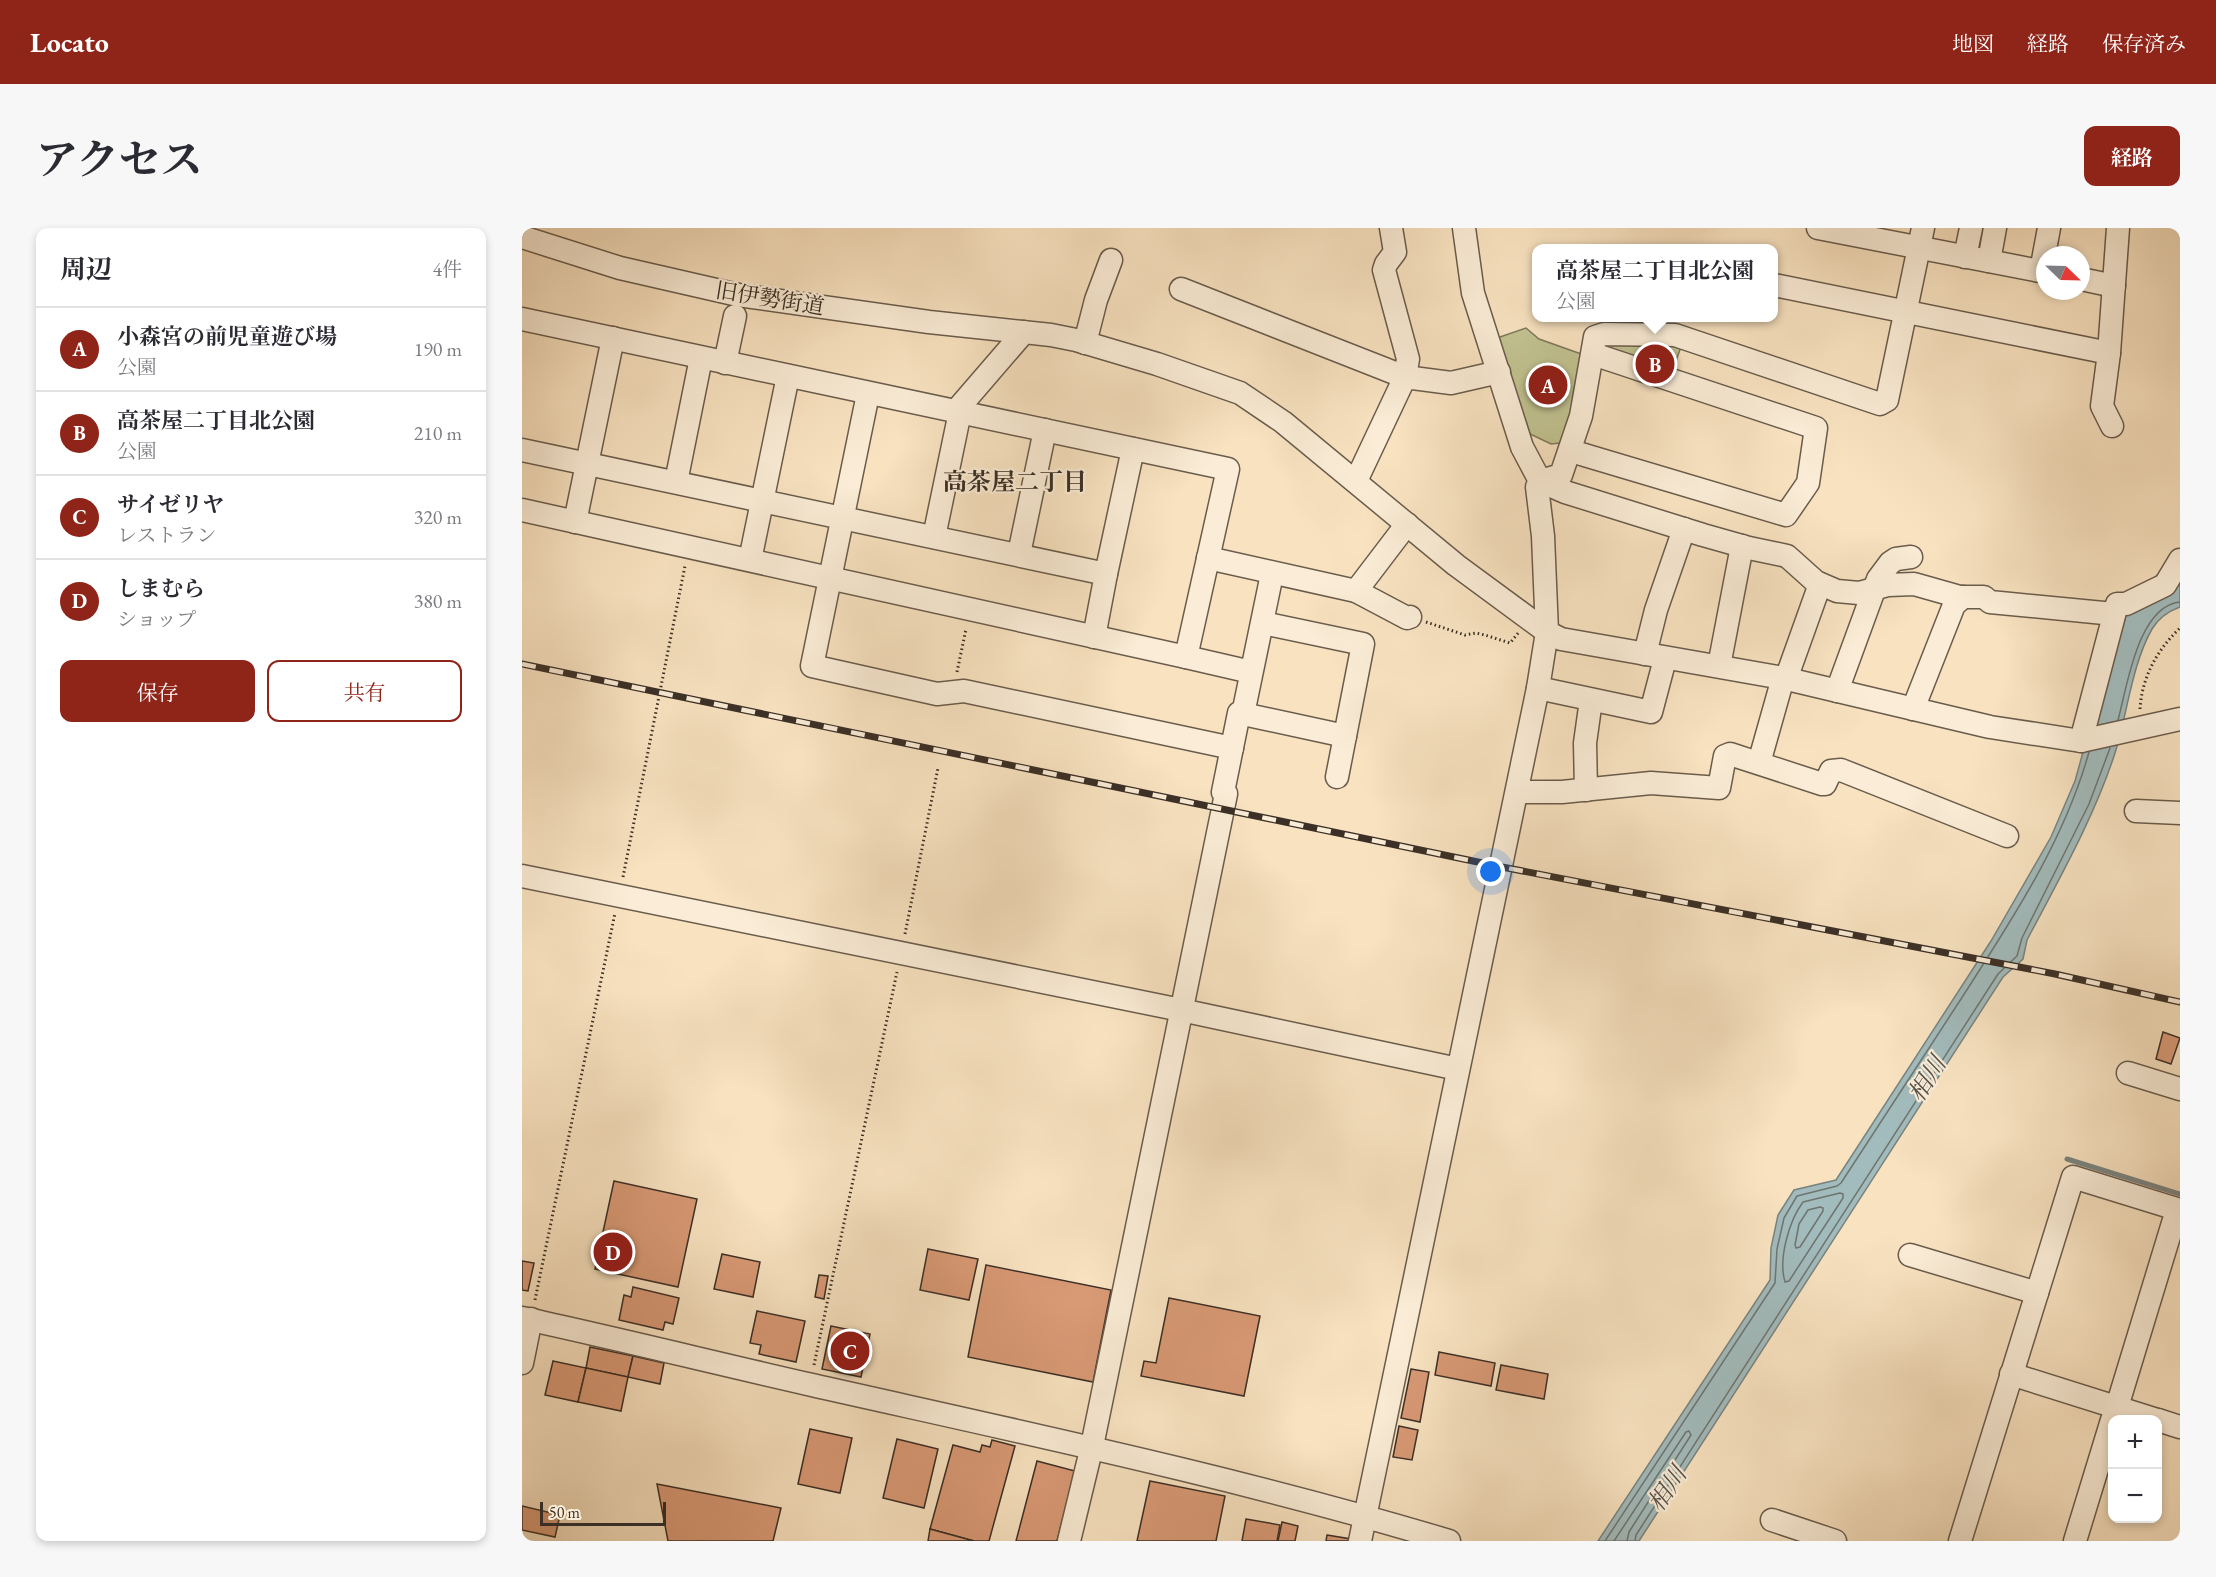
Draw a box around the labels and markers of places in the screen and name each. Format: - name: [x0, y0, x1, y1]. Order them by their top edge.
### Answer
- pin: B: [1636, 342, 1674, 386]
- pin: A: [1528, 362, 1568, 408]
- pin: D: [594, 1230, 632, 1274]
- pin: C: [830, 1328, 870, 1374]

